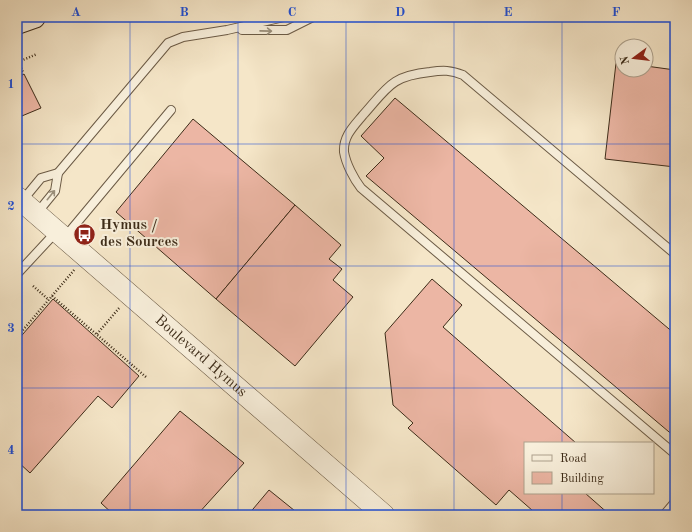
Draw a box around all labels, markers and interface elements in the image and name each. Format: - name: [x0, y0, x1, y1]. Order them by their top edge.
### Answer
- text: A: [71, 6, 81, 19]
- text: B: [179, 6, 189, 19]
- text: C: [288, 6, 296, 19]
- text: D: [395, 6, 405, 19]
- text: E: [504, 6, 513, 19]
- text: F: [612, 6, 621, 19]
- one-way arrow: [259, 27, 272, 35]
- north arrow: [614, 38, 654, 78]
- text: N: [619, 54, 632, 66]
- text: 1: [7, 78, 15, 91]
- one-way arrow: [47, 190, 55, 201]
- text: 2: [7, 200, 15, 213]
- place label: Hymus / des Sources: [100, 218, 178, 250]
- bus stop icon: Hymus / des Sources: [72, 221, 98, 247]
- street label: Boulevard Hymus: [152, 312, 249, 400]
- text: 3: [7, 322, 15, 335]
- legend: [524, 442, 654, 494]
- text: 4: [7, 444, 15, 457]
- text: Road: [560, 453, 587, 465]
- text: Building: [560, 473, 604, 485]

